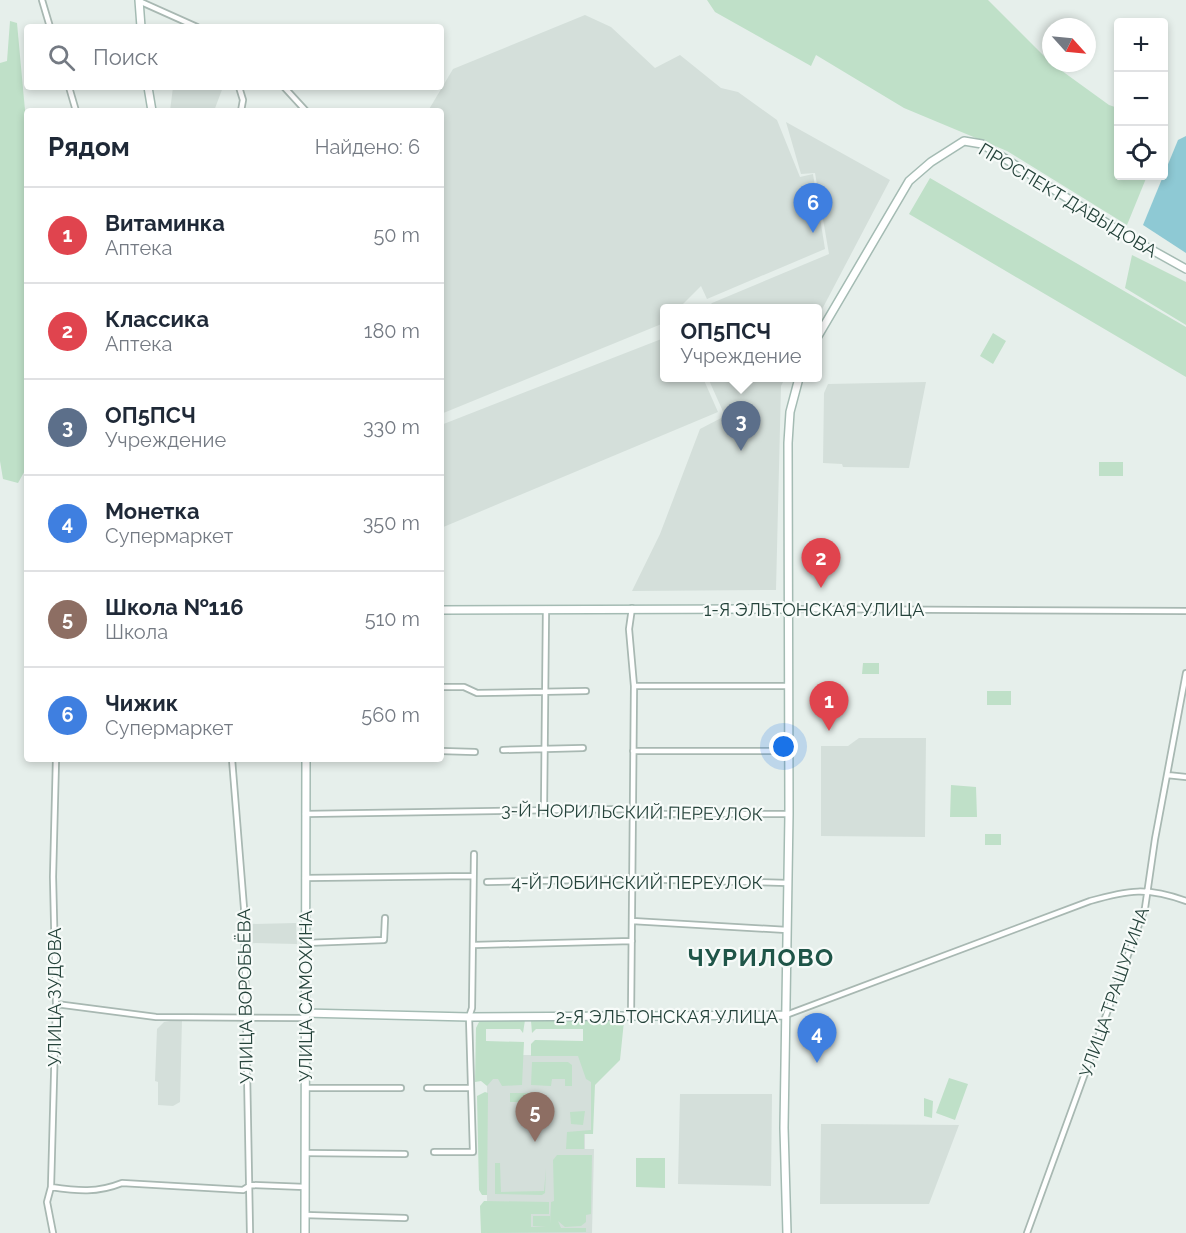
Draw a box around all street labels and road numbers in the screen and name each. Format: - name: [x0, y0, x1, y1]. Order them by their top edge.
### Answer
- street label: ПРОСПЕКТ ДАВЫДОВА: [975, 138, 1161, 262]
- street label: 1-Я ЭЛЬТОНСКАЯ УЛИЦА: [704, 599, 924, 620]
- street label: 3-Й НОРИЛЬСКИЙ ПЕРЕУЛОК: [501, 799, 763, 825]
- street label: 4-Й ЛОБИНСКИЙ ПЕРЕУЛОК: [511, 872, 763, 893]
- street label: УЛИЦА ТРАШУТИНА: [1075, 904, 1153, 1080]
- street label: УЛИЦА ВОРОБЬЁВА: [233, 908, 257, 1084]
- street label: УЛИЦА САМОХИНА: [295, 910, 316, 1082]
- street label: УЛИЦА ЗУДОВА: [44, 927, 65, 1067]
- street label: 2-Я ЭЛЬТОНСКАЯ УЛИЦА: [556, 1006, 778, 1027]

